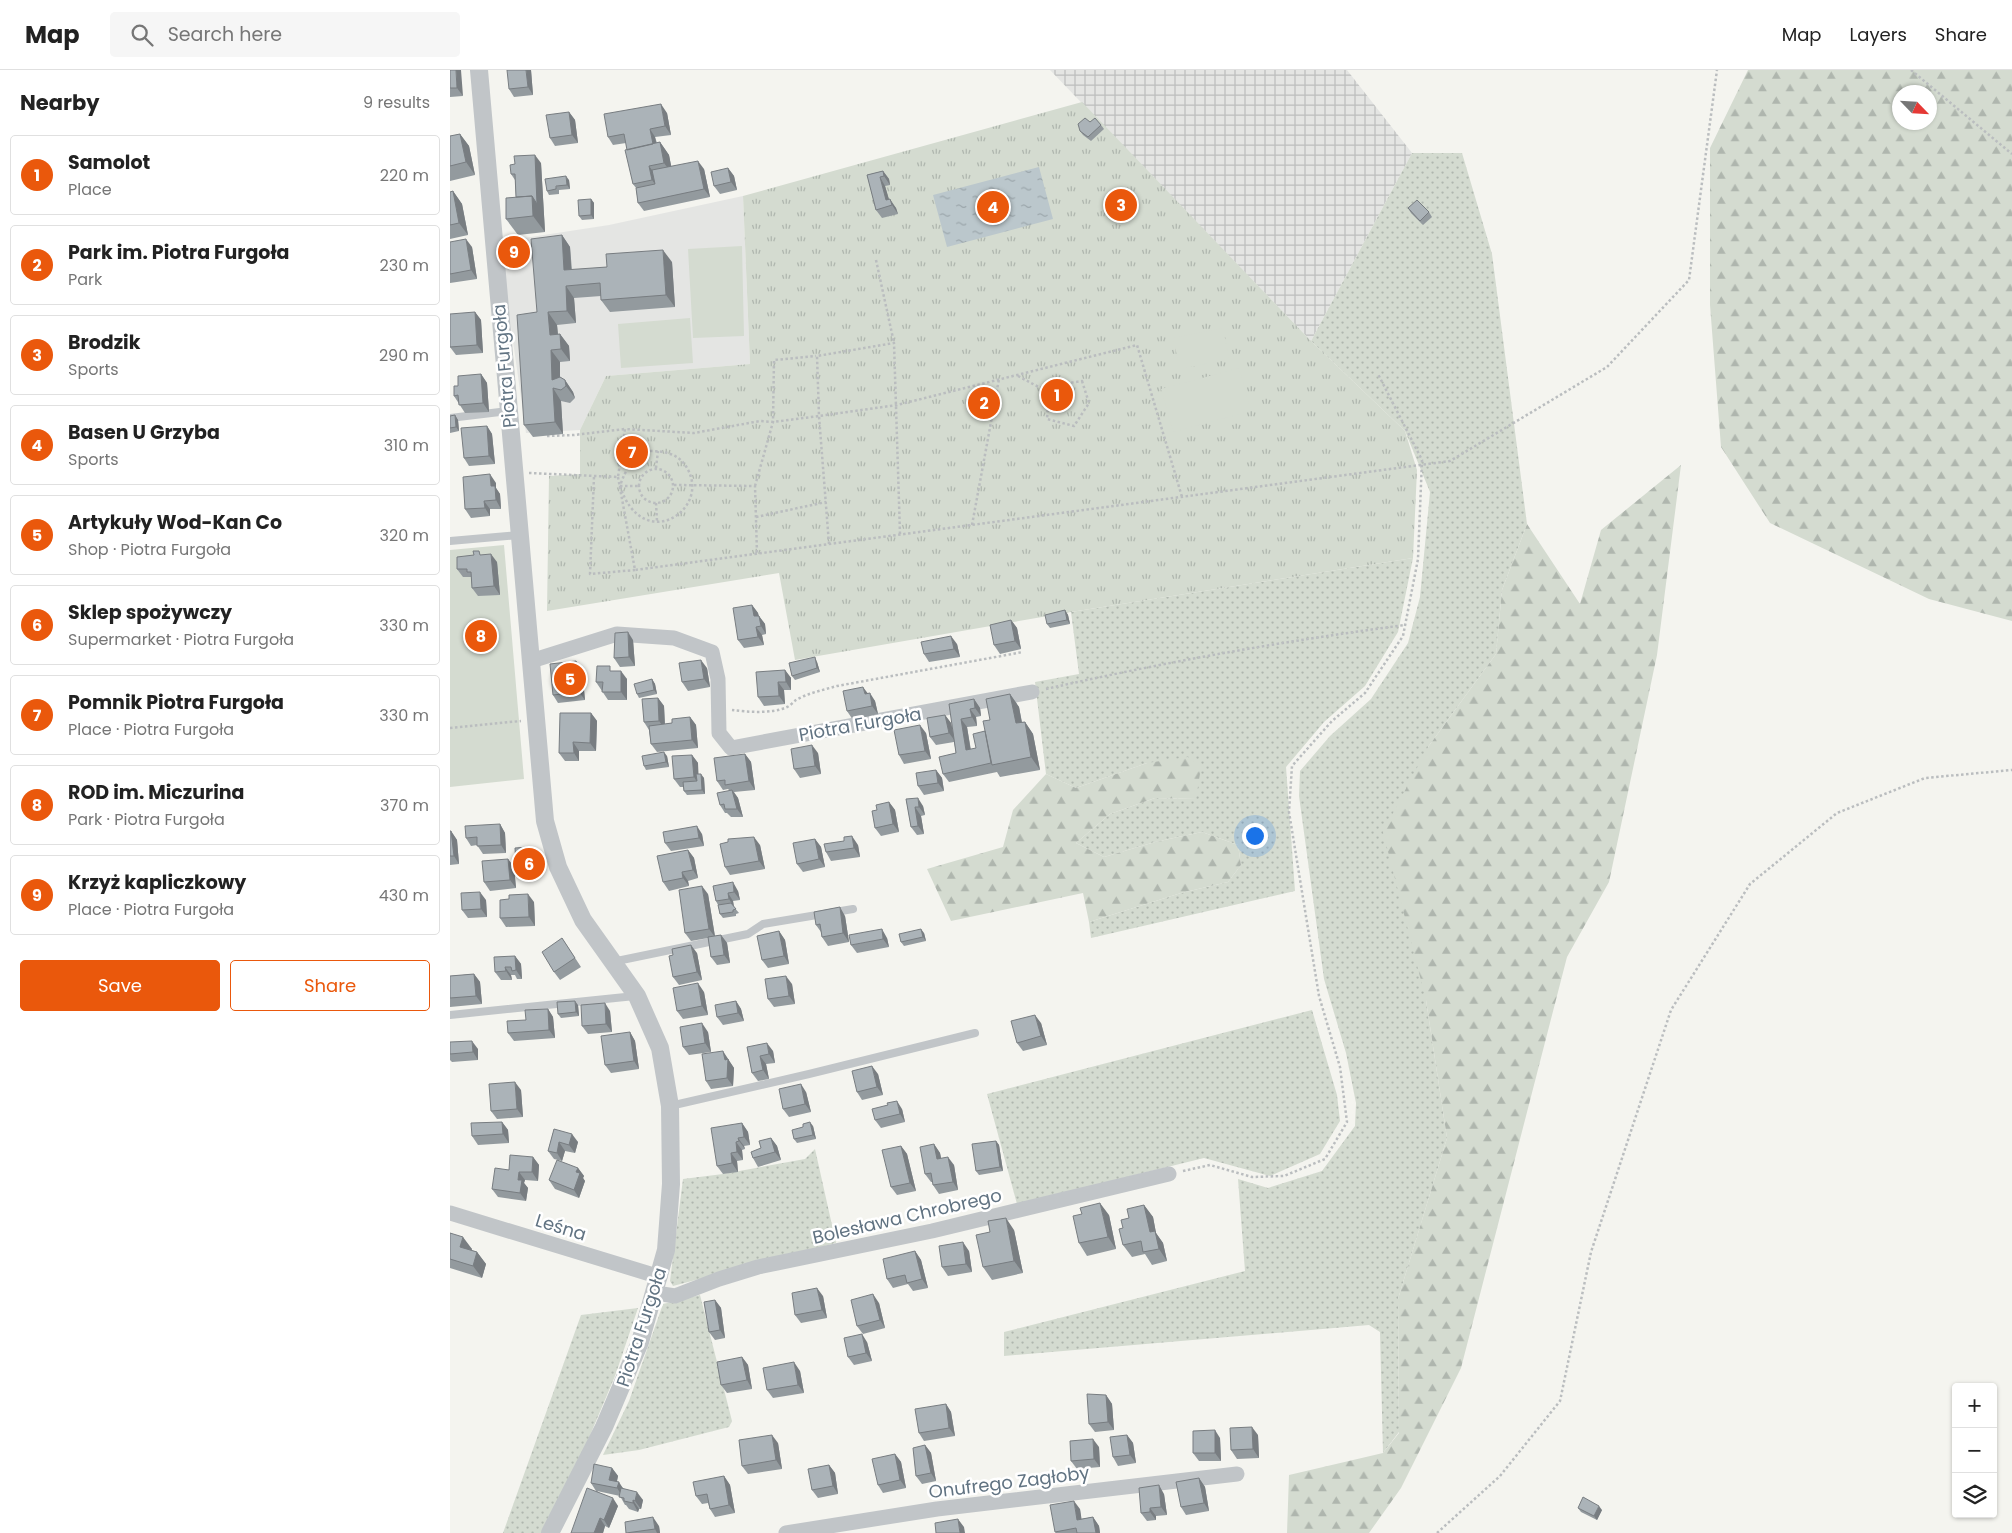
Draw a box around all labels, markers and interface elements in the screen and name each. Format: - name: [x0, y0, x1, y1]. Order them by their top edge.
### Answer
- search box: [110, 12, 460, 57]
- text: Map: [25, 18, 80, 51]
- icon: search: [128, 21, 156, 49]
- text: Search here: [168, 21, 282, 48]
- text: Map: [1782, 22, 1822, 47]
- text: Layers: [1850, 22, 1907, 47]
- text: Share: [1935, 22, 1987, 47]
- north arrow: [1892, 85, 1937, 130]
- text: Nearby: [20, 88, 100, 117]
- text: 9 results: [363, 91, 430, 114]
- text: Samolot: [68, 149, 150, 176]
- text: 1: [34, 164, 40, 187]
- text: 220 m: [380, 164, 429, 187]
- text: Place: [68, 178, 112, 201]
- pin: 3: [1105, 186, 1137, 224]
- pin: 4: [977, 188, 1009, 226]
- pin: 9: [498, 233, 530, 271]
- text: Park im. Piotra Furgoła: [68, 239, 289, 266]
- text: 2: [32, 254, 42, 277]
- text: 230 m: [380, 254, 429, 277]
- text: Park: [68, 268, 102, 291]
- street label: Piotra Furgoła: [486, 303, 522, 429]
- text: Brodzik: [68, 329, 140, 356]
- text: 3: [32, 344, 42, 367]
- text: 290 m: [379, 344, 429, 367]
- text: Sports: [68, 358, 119, 381]
- pin: 1: [1041, 376, 1073, 414]
- pin: 2: [968, 384, 1000, 422]
- text: Basen U Grzyba: [68, 419, 220, 446]
- pin: 7: [616, 433, 648, 471]
- text: 4: [32, 434, 42, 457]
- text: 310 m: [384, 434, 429, 457]
- text: Sports: [68, 448, 119, 471]
- text: Artykuły Wod-Kan Co: [68, 509, 282, 536]
- text: 5: [32, 524, 42, 547]
- text: 320 m: [380, 524, 429, 547]
- text: Shop · Piotra Furgoła: [68, 538, 231, 561]
- text: Sklep spożywczy: [68, 599, 232, 626]
- text: 6: [32, 614, 42, 637]
- text: 330 m: [379, 614, 429, 637]
- pin: 8: [465, 617, 497, 655]
- text: Supermarket · Piotra Furgoła: [68, 628, 294, 651]
- pin: 5: [554, 660, 586, 698]
- text: Pomnik Piotra Furgoła: [68, 689, 284, 716]
- street label: Piotra Furgoła: [797, 701, 923, 747]
- text: 7: [33, 704, 41, 727]
- text: 330 m: [379, 704, 429, 727]
- text: Place · Piotra Furgoła: [68, 718, 234, 741]
- text: ROD im. Miczurina: [68, 779, 245, 806]
- text: 8: [32, 794, 42, 817]
- text: 370 m: [380, 794, 429, 817]
- text: Park · Piotra Furgoła: [68, 808, 225, 831]
- your location: [1242, 823, 1268, 849]
- pin: 6: [513, 845, 545, 883]
- text: Krzyż kapliczkowy: [68, 869, 246, 896]
- text: 9: [32, 884, 42, 907]
- text: 430 m: [379, 884, 429, 907]
- text: Place · Piotra Furgoła: [68, 898, 234, 921]
- button: Save: [20, 960, 220, 1011]
- button: Share: [230, 960, 430, 1011]
- street label: Bolesława Chrobrego: [810, 1182, 1004, 1250]
- street label: Leśna: [532, 1207, 590, 1247]
- street label: Piotra Furgoła: [610, 1264, 672, 1390]
- map controls: [1952, 1383, 1997, 1518]
- button: +: [1952, 1383, 1997, 1428]
- button: −: [1952, 1428, 1997, 1473]
- street label: Onufrego Zagłoby: [927, 1460, 1091, 1504]
- button: layers: [1952, 1473, 1997, 1518]

